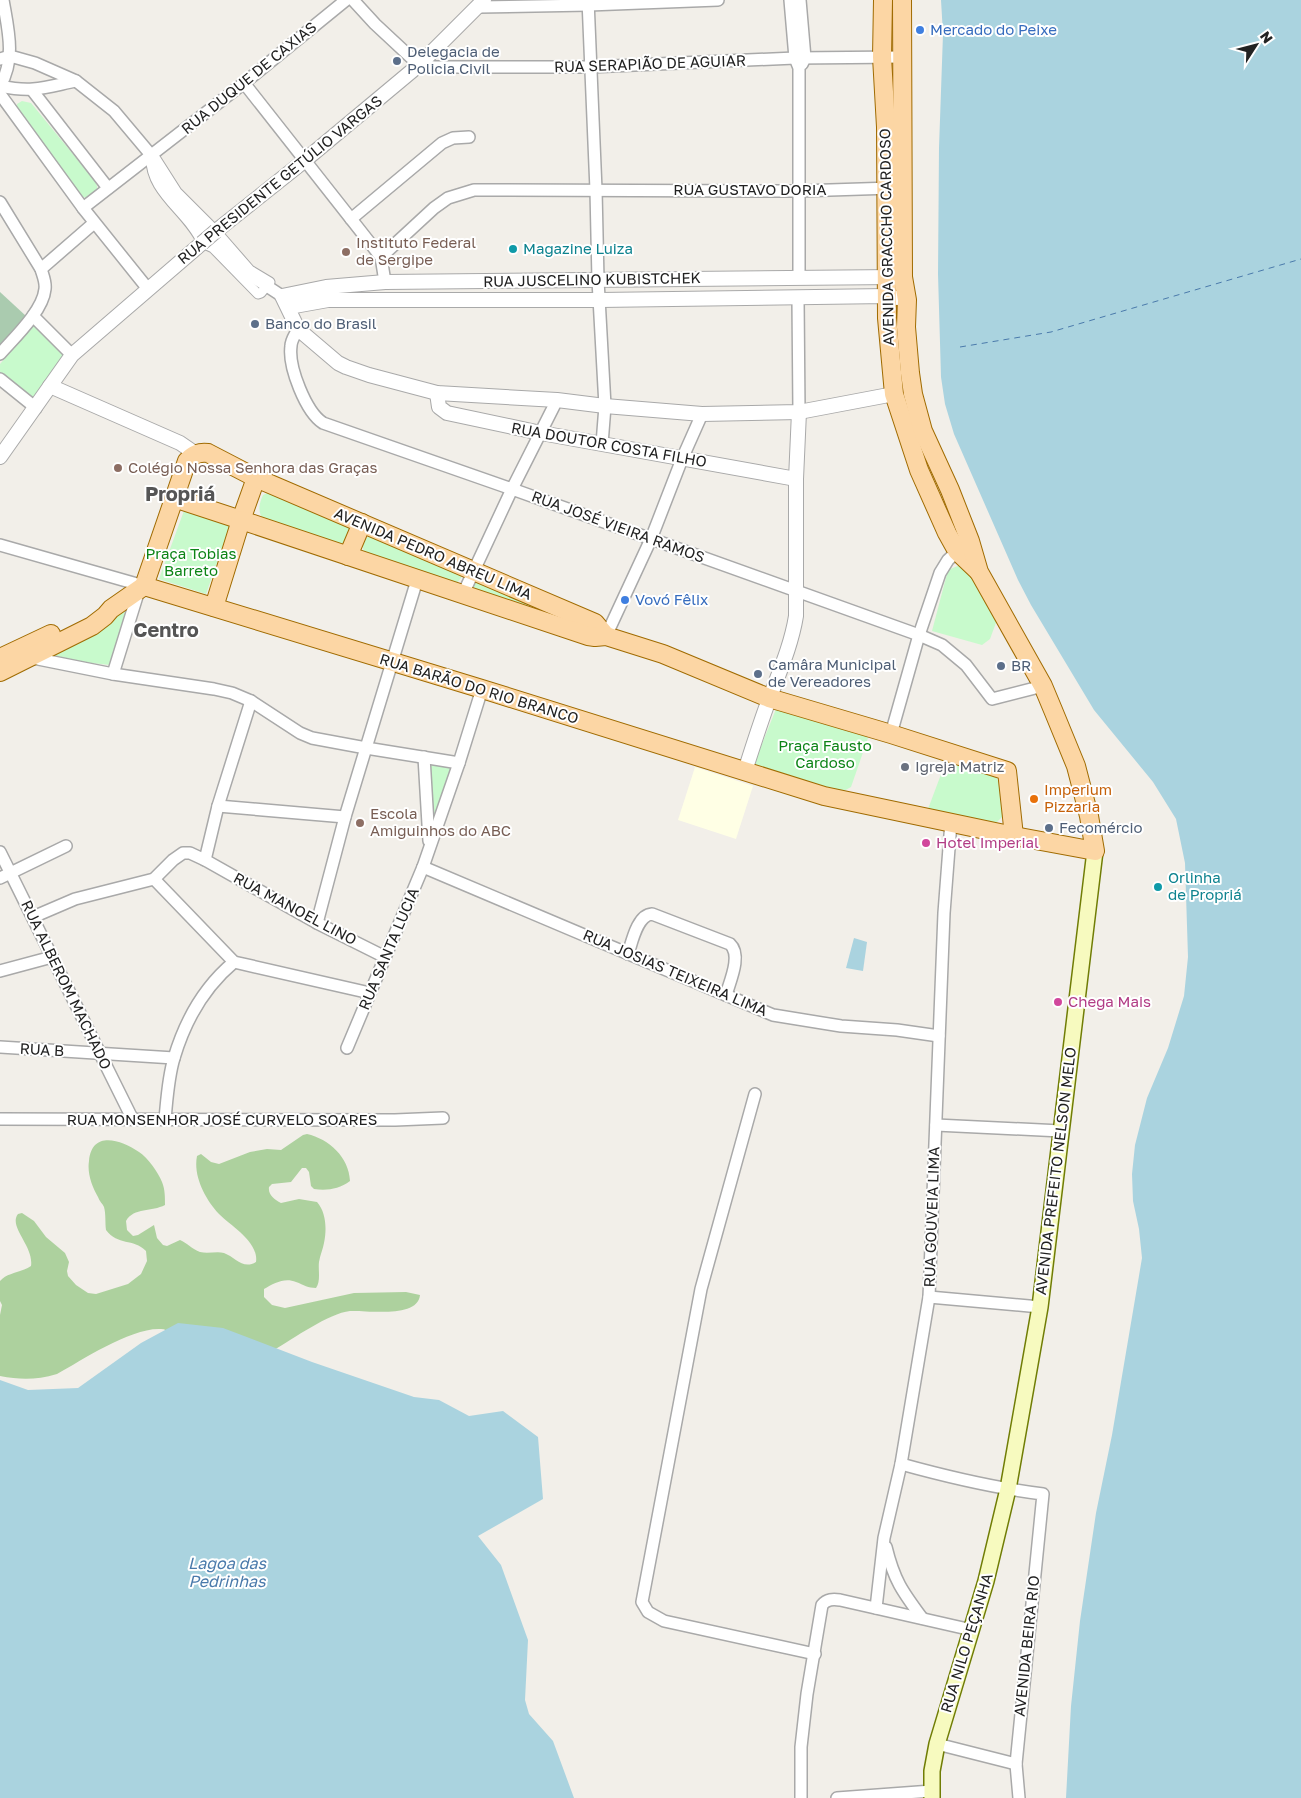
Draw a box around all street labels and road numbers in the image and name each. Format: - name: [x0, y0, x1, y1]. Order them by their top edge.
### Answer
- street label: RUA DUQUE DE CAXIAS: [177, 17, 320, 137]
- street label: RUA SERAPIÃO DE AGUIAR: [554, 51, 746, 75]
- street label: RUA PRESIDENTE GETÚLIO VARGAS: [173, 91, 385, 267]
- street label: AVENIDA GRACCHO CARDOSO: [875, 128, 897, 346]
- street label: RUA GUSTAVO DORIA: [673, 180, 827, 198]
- street label: RUA JUSCELINO KUBISTCHEK: [483, 268, 701, 290]
- street label: RUA DOUTOR COSTA FILHO: [510, 418, 708, 470]
- street label: RUA JOSÉ VIEIRA RAMOS: [529, 486, 707, 566]
- street label: AVENIDA PEDRO ABREU LIMA: [332, 503, 535, 603]
- street label: RUA BARÃO DO RIO BRANCO: [378, 649, 581, 727]
- street label: RUA MANOEL LINO: [231, 868, 360, 948]
- street label: RUA SANTA LUCIA: [354, 885, 422, 1012]
- street label: RUA ALBEROM MACHADO: [18, 897, 116, 1072]
- street label: RUA JOSIAS TEIXEIRA LIMA: [581, 925, 770, 1019]
- street label: RUA B: [19, 1039, 65, 1059]
- street label: AVENIDA PREFEITO NELSON MELO: [1031, 1046, 1079, 1296]
- street label: RUA MONSENHOR JOSÉ CURVELO SOARES: [67, 1110, 377, 1128]
- street label: RUA GOUVEIA LIMA: [920, 1146, 942, 1288]
- street label: RUA NILO PEÇANHA: [936, 1571, 996, 1715]
- street label: AVENIDA BEIRA RIO: [1010, 1574, 1042, 1717]

